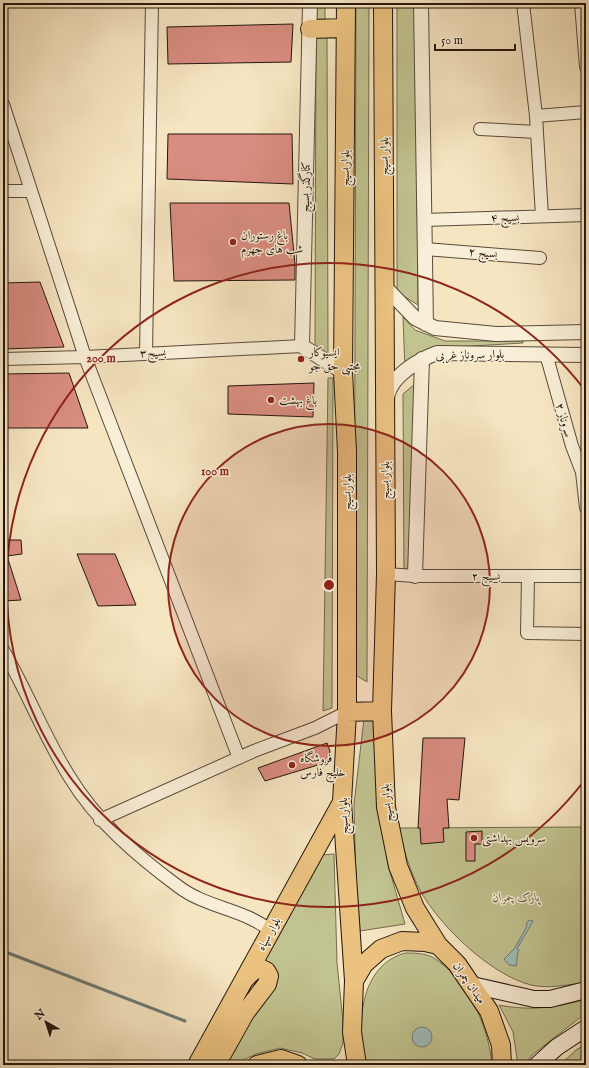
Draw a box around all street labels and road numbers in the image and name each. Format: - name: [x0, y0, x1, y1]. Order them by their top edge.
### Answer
- street label: بلوار بسیج: [377, 137, 395, 175]
- street label: بلواربسیج: [338, 150, 356, 186]
- street label: کنارگذر بسیج: [296, 162, 317, 212]
- street label: بسیج ۴: [490, 210, 520, 229]
- street label: بسیج ۲: [468, 244, 498, 265]
- street label: بسیج۳: [140, 345, 167, 364]
- street label: بلوار سروناز غربی: [436, 347, 504, 364]
- street label: سروناز ۲: [552, 401, 576, 439]
- street label: بلوار بسیج: [378, 461, 396, 499]
- street label: بلواربسیج: [340, 474, 358, 510]
- street label: بسیج ۲: [472, 569, 501, 587]
- street label: بلوار بسیج: [378, 783, 399, 823]
- street label: بلواربسیج: [336, 797, 355, 835]
- street label: بلوار سپاه: [254, 915, 284, 953]
- street label: میدان چمران: [449, 959, 489, 1007]

